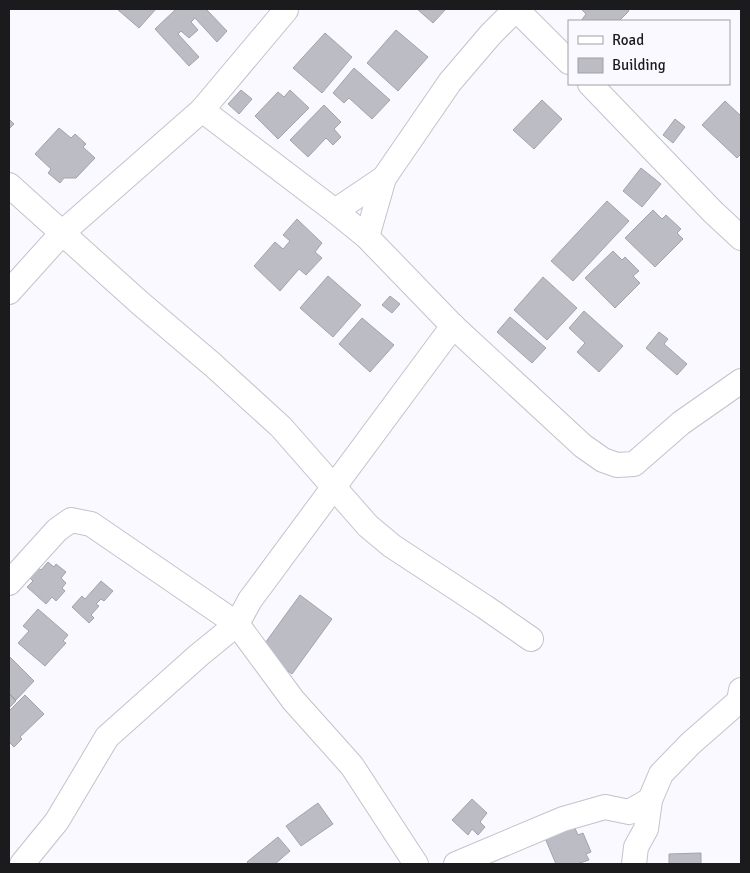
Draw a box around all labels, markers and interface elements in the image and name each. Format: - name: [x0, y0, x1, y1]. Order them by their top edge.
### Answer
- legend: [568, 20, 730, 85]
- text: Road: [612, 31, 644, 49]
- text: Building: [612, 56, 666, 74]

